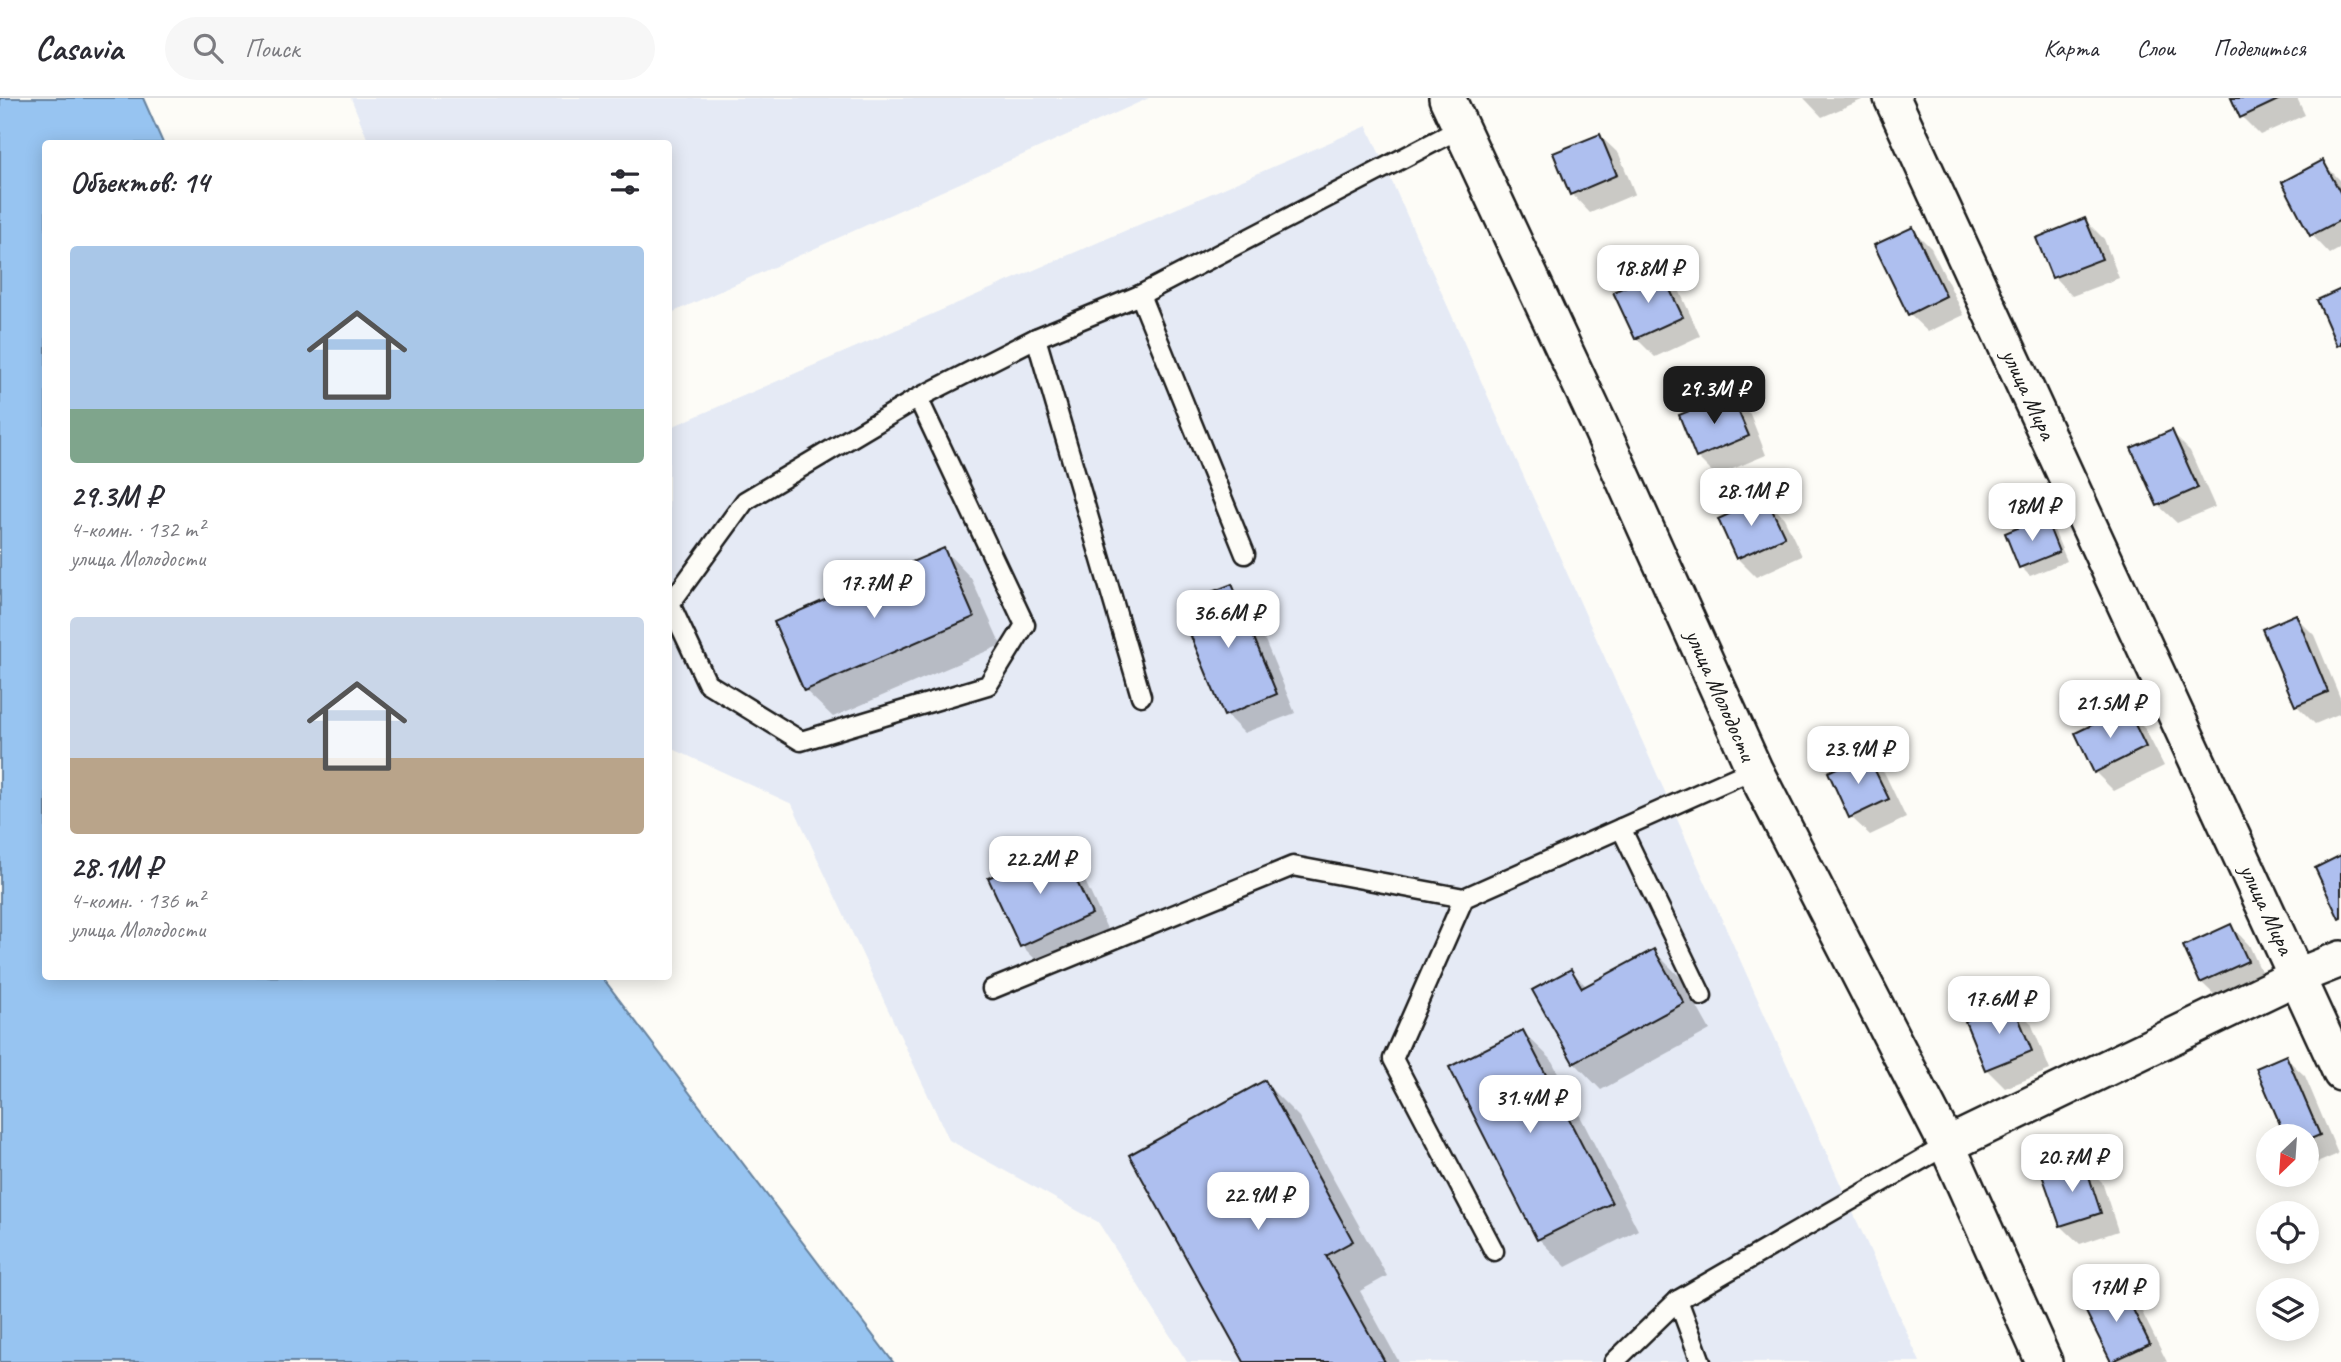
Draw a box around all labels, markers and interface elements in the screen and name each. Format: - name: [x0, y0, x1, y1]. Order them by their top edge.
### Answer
- search box: [165, 17, 655, 80]
- text: Casavia: [35, 27, 123, 69]
- icon: search: [189, 29, 227, 67]
- text: Поиск: [245, 32, 300, 65]
- text: Карта: [2044, 33, 2098, 63]
- text: Слои: [2136, 33, 2175, 63]
- text: Поделиться: [2213, 33, 2306, 63]
- text: Объектов: 14: [70, 163, 209, 201]
- icon: filters: [606, 163, 644, 201]
- pin: 18.8M ₽: [1583, 246, 1713, 305]
- text: 18.8M ₽: [1613, 253, 1683, 282]
- icon: home: [294, 292, 420, 418]
- street label: улица Мира: [1994, 342, 2064, 445]
- pin: 29.3M ₽: [1649, 366, 1779, 426]
- text: 29.3M ₽: [1679, 374, 1749, 403]
- pin: 28.1M ₽: [1686, 468, 1816, 528]
- text: 28.1M ₽: [1716, 476, 1786, 505]
- text: 29.3M ₽: [70, 477, 161, 515]
- pin: 18M ₽: [1983, 484, 2081, 543]
- text: 18M ₽: [2005, 491, 2059, 520]
- text: 4-комн. · 132 m²: [70, 515, 204, 544]
- text: улица Молодости: [70, 544, 205, 573]
- pin: 17.7M ₽: [809, 560, 939, 620]
- text: 17.7M ₽: [839, 568, 909, 597]
- pin: 36.6M ₽: [1163, 590, 1293, 650]
- text: 36.6M ₽: [1193, 598, 1263, 627]
- street label: улица Молодости: [1678, 623, 1764, 767]
- icon: home: [294, 663, 420, 789]
- pin: 21.5M ₽: [2045, 680, 2175, 740]
- text: 21.5M ₽: [2075, 688, 2145, 717]
- pin: 23.9M ₽: [1793, 726, 1923, 786]
- text: 23.9M ₽: [1823, 734, 1893, 763]
- pin: 22.2M ₽: [975, 836, 1105, 896]
- text: 22.2M ₽: [1005, 844, 1075, 873]
- text: 28.1M ₽: [70, 848, 161, 886]
- street label: улица Мира: [2232, 857, 2302, 960]
- text: 4-комн. · 136 m²: [70, 886, 204, 915]
- text: улица Молодости: [70, 915, 205, 944]
- pin: 17.6M ₽: [1934, 976, 2064, 1036]
- text: 17.6M ₽: [1964, 984, 2034, 1013]
- pin: 31.4M ₽: [1465, 1076, 1595, 1135]
- text: 31.4M ₽: [1495, 1083, 1565, 1112]
- north arrow: [2256, 1124, 2319, 1186]
- map controls: [2256, 1124, 2319, 1341]
- pin: 20.7M ₽: [2007, 1134, 2137, 1194]
- text: 20.7M ₽: [2037, 1142, 2107, 1171]
- pin: 22.9M ₽: [1193, 1172, 1323, 1232]
- text: 22.9M ₽: [1223, 1180, 1293, 1209]
- button: locate: [2256, 1201, 2319, 1264]
- pin: 17M ₽: [2067, 1264, 2165, 1324]
- text: 17M ₽: [2089, 1272, 2143, 1301]
- button: layers: [2256, 1278, 2319, 1341]

